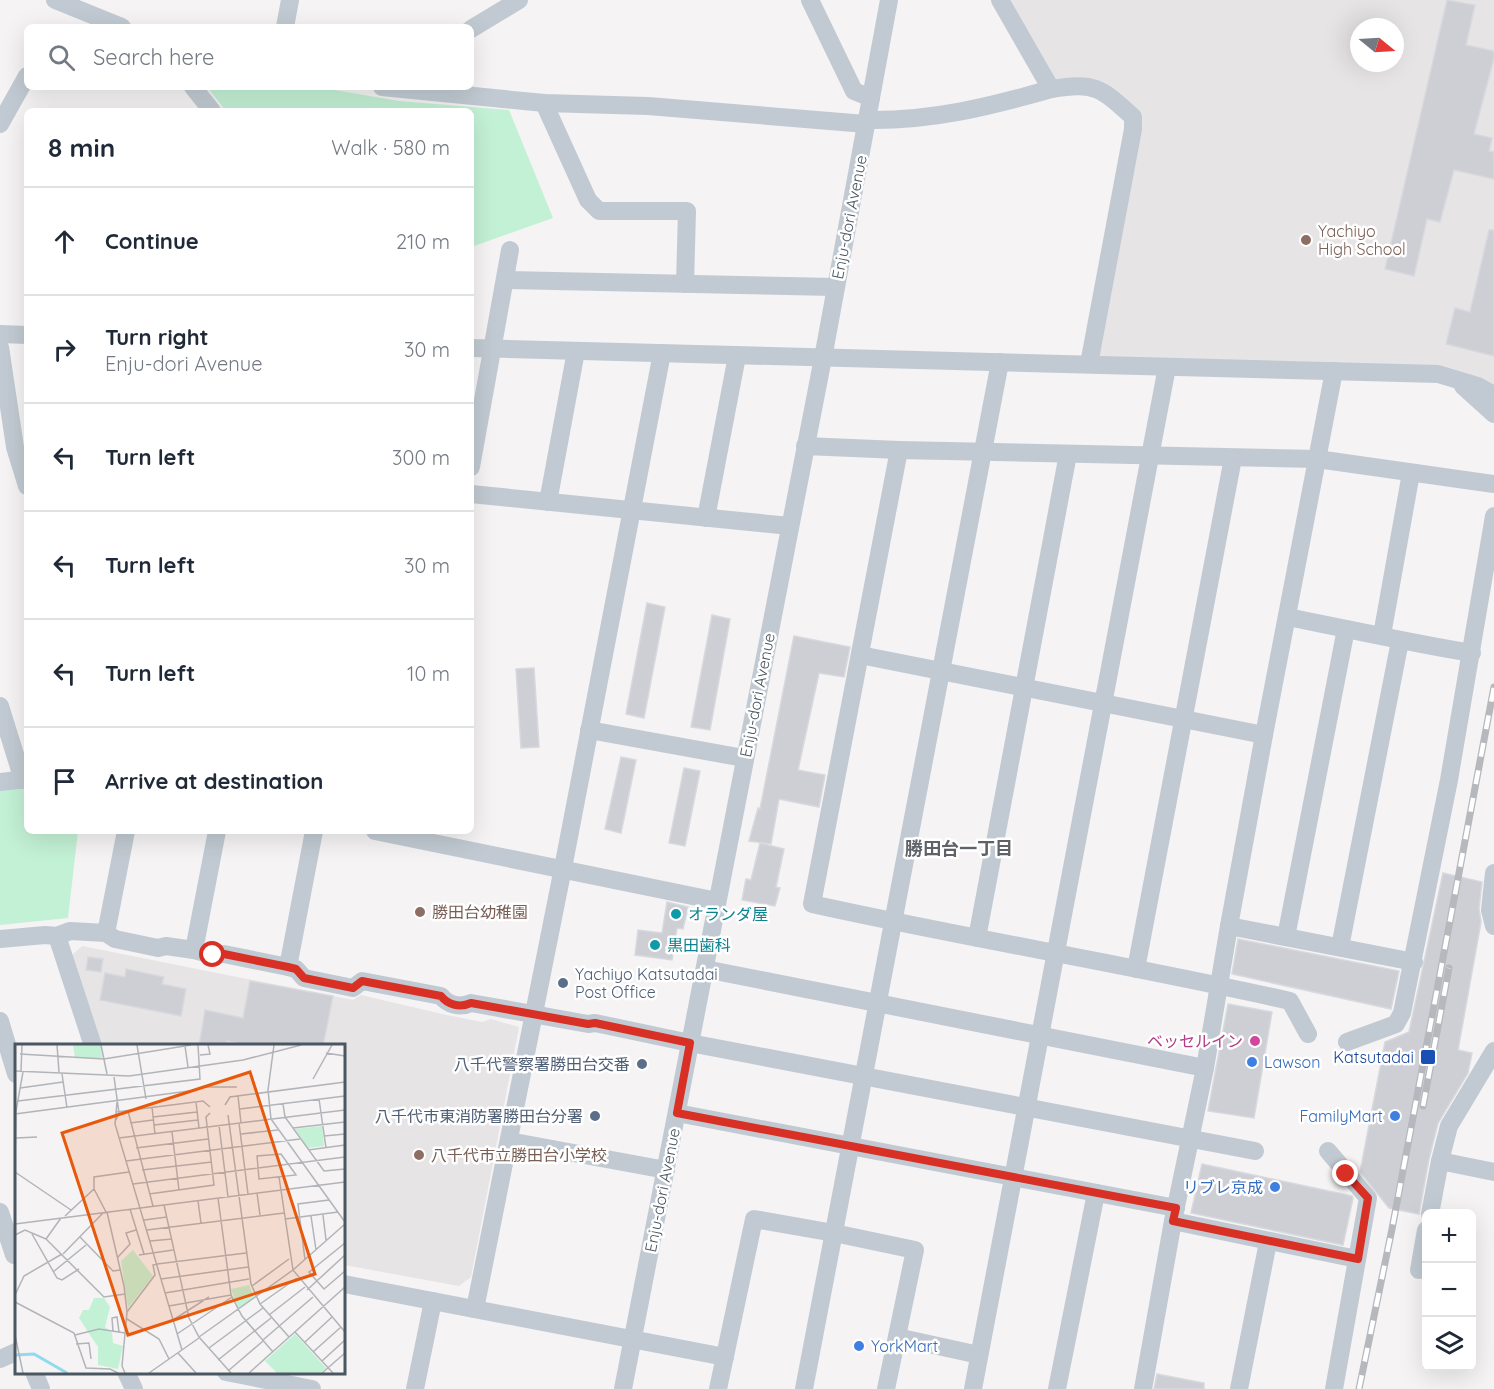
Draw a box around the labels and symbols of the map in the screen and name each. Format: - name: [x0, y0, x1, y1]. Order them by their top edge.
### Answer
- north arrow: [1350, 18, 1404, 72]
- street label: Enju-dori Avenue: [827, 153, 871, 281]
- place label: Yachiyo High School: [1318, 221, 1406, 259]
- marker: Yachiyo High School: [1299, 233, 1313, 247]
- street label: Enju-dori Avenue: [735, 631, 779, 759]
- district label: 勝田台一丁目: [905, 837, 1013, 860]
- place label: 勝田台幼稚園: [432, 902, 528, 922]
- place label: オランダ屋: [688, 904, 768, 924]
- marker: 勝田台幼稚園: [413, 905, 427, 919]
- marker: オランダ屋: [669, 907, 683, 921]
- place label: 黒田歯科: [667, 935, 731, 955]
- marker: 黒田歯科: [648, 938, 662, 952]
- route start: [199, 941, 225, 967]
- place label: Yachiyo Katsutadai Post Office: [575, 964, 718, 1002]
- marker: Yachiyo Katsutadai Post Office: [556, 976, 570, 990]
- place label: ベッセルイン: [1147, 1031, 1243, 1051]
- marker: ベッセルイン: [1248, 1034, 1262, 1048]
- inset map: [15, 1044, 345, 1374]
- place label: Katsutadai: [1333, 1047, 1414, 1067]
- marker: Katsutadai: [1419, 1048, 1437, 1066]
- place label: Lawson: [1264, 1052, 1320, 1072]
- place label: 八千代警察署勝田台交番: [454, 1054, 630, 1074]
- marker: Lawson: [1245, 1055, 1259, 1069]
- marker: 八千代警察署勝田台交番: [635, 1057, 649, 1071]
- place label: 八千代市東消防署勝田台分署: [375, 1106, 583, 1126]
- place label: FamilyMart: [1300, 1106, 1383, 1126]
- marker: 八千代市東消防署勝田台分署: [588, 1109, 602, 1123]
- marker: FamilyMart: [1388, 1109, 1402, 1123]
- street label: Enju-dori Avenue: [640, 1126, 684, 1254]
- place label: 八千代市立勝田台小学校: [431, 1145, 607, 1165]
- marker: 八千代市立勝田台小学校: [412, 1148, 426, 1162]
- route end: [1332, 1160, 1358, 1186]
- place label: リブレ京成: [1183, 1177, 1263, 1197]
- marker: リブレ京成: [1268, 1180, 1282, 1194]
- place label: YorkMart: [871, 1336, 938, 1356]
- marker: YorkMart: [852, 1339, 866, 1353]

